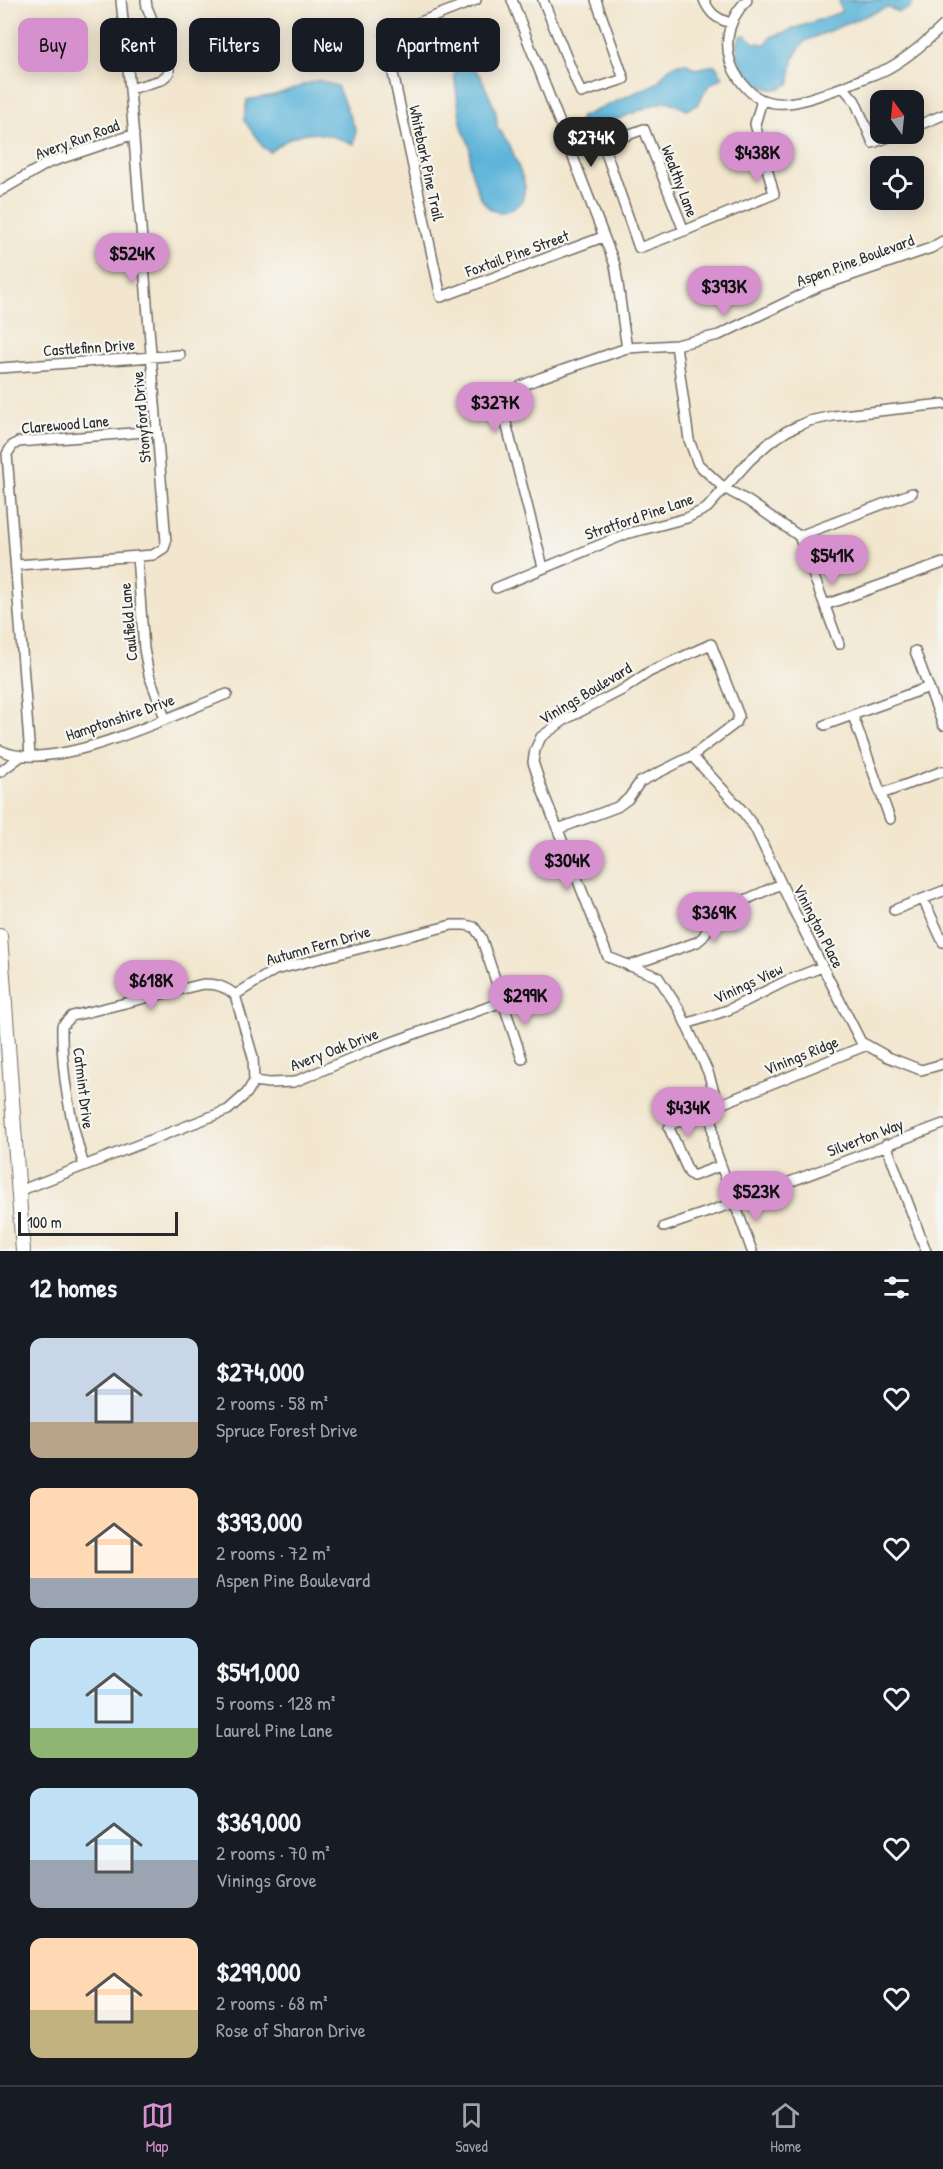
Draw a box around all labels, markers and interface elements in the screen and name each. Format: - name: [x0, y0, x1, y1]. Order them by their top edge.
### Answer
- chip: Buy: [18, 18, 88, 72]
- chip: Rent: [100, 18, 177, 72]
- chip: Filters: [189, 18, 280, 72]
- chip: New: [292, 18, 364, 72]
- chip: Apartment: [376, 18, 500, 72]
- north arrow: [870, 90, 924, 144]
- map controls: [870, 90, 924, 210]
- street label: Whitebark Pine Trail: [404, 103, 450, 224]
- street label: Avery Run Road: [32, 114, 122, 164]
- pin: $274K: [549, 117, 633, 168]
- text: $274K: [567, 123, 615, 150]
- pin: $438K: [715, 132, 799, 183]
- text: $438K: [734, 138, 780, 165]
- street label: Wealthy Lane: [656, 142, 704, 221]
- button: locate: [870, 156, 924, 210]
- street label: Foxtail Pine Street: [461, 224, 572, 282]
- street label: Aspen Pine Boulevard: [793, 229, 917, 291]
- pin: $524K: [90, 233, 174, 284]
- text: $524K: [109, 239, 155, 266]
- pin: $393K: [682, 266, 766, 317]
- text: $393K: [701, 272, 747, 299]
- street label: Castlefinn Drive: [42, 333, 136, 361]
- street label: Stonyford Drive: [126, 370, 156, 464]
- pin: $327K: [453, 382, 537, 433]
- text: $327K: [471, 388, 519, 415]
- street label: Clarewood Lane: [20, 409, 110, 439]
- street label: Stratford Pine Lane: [582, 487, 697, 545]
- pin: $541K: [790, 535, 874, 586]
- text: $541K: [810, 541, 854, 568]
- street label: Caulfield Lane: [114, 581, 142, 662]
- street label: Vinings Boulevard: [535, 657, 635, 729]
- street label: Hamptonshire Drive: [63, 688, 178, 746]
- pin: $304K: [525, 840, 609, 891]
- text: $304K: [544, 846, 590, 873]
- street label: Vinington Place: [788, 880, 850, 972]
- pin: $369K: [672, 892, 756, 943]
- text: $369K: [692, 898, 736, 925]
- street label: Autumn Fern Drive: [263, 919, 373, 970]
- street label: Vinings View: [710, 957, 786, 1009]
- pin: $618K: [109, 960, 193, 1011]
- text: $618K: [129, 966, 173, 993]
- pin: $299K: [483, 975, 567, 1026]
- text: $299K: [503, 981, 547, 1008]
- street label: Avery Oak Drive: [287, 1022, 382, 1076]
- street label: Vinings Ridge: [761, 1030, 842, 1080]
- street label: Catmint Drive: [68, 1046, 100, 1130]
- pin: $434K: [646, 1087, 730, 1138]
- text: $434K: [666, 1093, 710, 1120]
- street label: Silverton Way: [824, 1112, 906, 1162]
- pin: $523K: [714, 1171, 798, 1222]
- text: $523K: [732, 1177, 780, 1204]
- scale bar: [18, 1209, 178, 1236]
- text: 100 m: [27, 1211, 62, 1233]
- text: 12 homes: [30, 1270, 117, 1305]
- icon: filters: [880, 1271, 913, 1304]
- text: $274,000: [216, 1354, 304, 1389]
- icon: home: [78, 1362, 150, 1434]
- icon: heart: [880, 1382, 913, 1415]
- text: 2 rooms · 58 m²: [216, 1389, 328, 1416]
- text: Spruce Forest Drive: [216, 1416, 358, 1443]
- text: $393,000: [216, 1504, 302, 1539]
- icon: home: [78, 1512, 150, 1584]
- icon: heart: [880, 1532, 913, 1565]
- text: 2 rooms · 72 m²: [216, 1539, 330, 1566]
- text: Aspen Pine Boulevard: [216, 1566, 370, 1593]
- text: $541,000: [216, 1654, 300, 1689]
- icon: home: [78, 1662, 150, 1734]
- icon: heart: [880, 1682, 913, 1715]
- text: 5 rooms · 128 m²: [216, 1689, 335, 1716]
- text: Laurel Pine Lane: [216, 1716, 333, 1743]
- text: $369,000: [216, 1804, 301, 1839]
- icon: home: [78, 1812, 150, 1884]
- icon: heart: [880, 1832, 913, 1865]
- text: 2 rooms · 70 m²: [216, 1839, 330, 1866]
- text: Vinings Grove: [216, 1866, 317, 1893]
- text: $299,000: [216, 1954, 301, 1989]
- icon: home: [78, 1962, 150, 2034]
- icon: heart: [880, 1982, 913, 2015]
- text: 2 rooms · 68 m²: [216, 1989, 328, 2016]
- text: Rose of Sharon Drive: [216, 2016, 366, 2043]
- tab: Map: [141, 2099, 174, 2157]
- tab: Saved: [455, 2099, 488, 2157]
- tab: Home: [769, 2099, 802, 2157]

